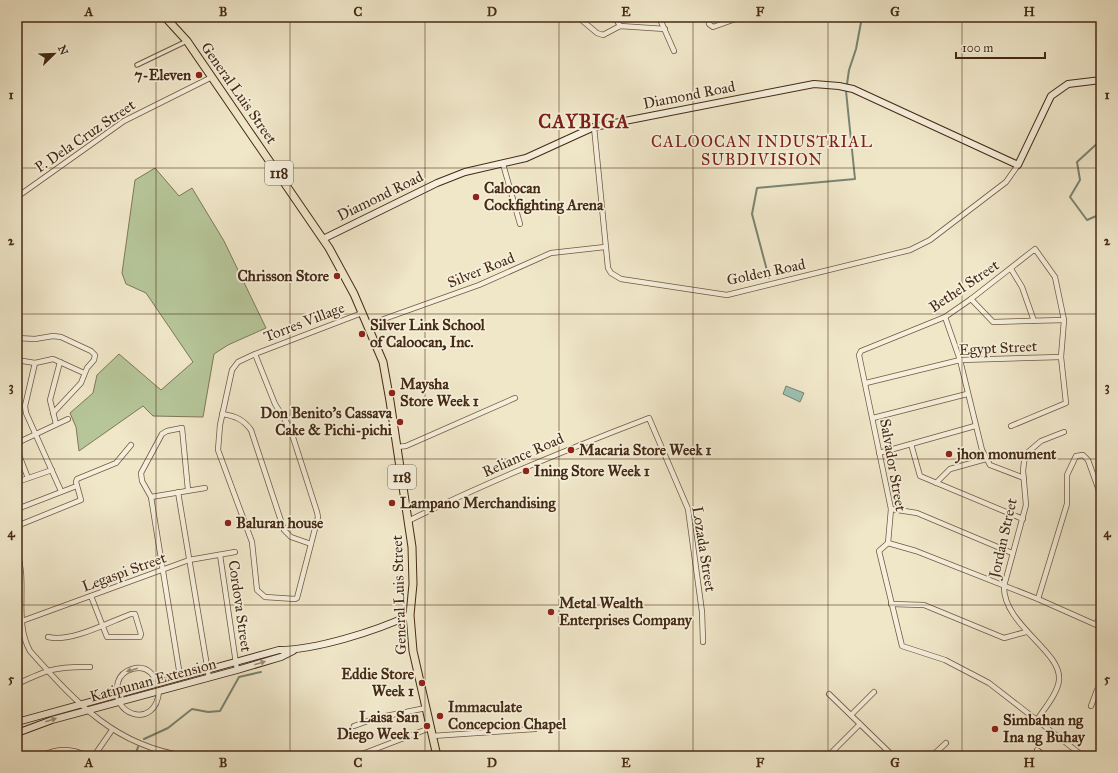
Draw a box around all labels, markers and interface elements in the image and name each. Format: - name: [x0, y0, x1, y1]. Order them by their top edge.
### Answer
- text: A: [84, 4, 94, 20]
- text: B: [219, 4, 228, 20]
- text: C: [354, 4, 363, 20]
- text: D: [487, 4, 497, 20]
- text: E: [621, 4, 631, 20]
- text: F: [756, 4, 765, 20]
- text: G: [890, 4, 900, 20]
- text: H: [1023, 4, 1035, 20]
- north arrow: [34, 34, 74, 74]
- scale bar: [956, 34, 1045, 60]
- street label: General Luis Street: [197, 39, 281, 148]
- text: 100 m: [962, 41, 993, 55]
- text: N: [55, 43, 71, 58]
- place label: 7-Eleven: [135, 66, 192, 84]
- marker: 7-Eleven: [194, 70, 204, 80]
- street label: Diamond Road: [641, 77, 737, 113]
- text: 1: [8, 87, 14, 103]
- text: 1: [1104, 87, 1110, 103]
- street label: P. Dela Cruz Street: [31, 95, 139, 176]
- district label: CAYBIGA: [538, 110, 630, 133]
- district label: CALOOCAN INDUSTRIAL SUBDIVISION: [651, 132, 873, 169]
- road number: 118: [265, 161, 293, 185]
- street label: Diamond Road: [334, 167, 426, 225]
- place label: Caloocan Cockfighting Arena: [484, 179, 604, 215]
- marker: Caloocan Cockfighting Arena: [471, 192, 481, 202]
- text: 2: [8, 233, 15, 249]
- text: 2: [1104, 233, 1111, 249]
- street label: Silver Road: [445, 248, 518, 292]
- street label: Golden Road: [725, 255, 807, 289]
- street label: Bethel Street: [926, 256, 1003, 316]
- place label: Chrisson Store: [237, 267, 330, 285]
- marker: Chrisson Store: [332, 271, 342, 281]
- street label: Torres Village: [261, 298, 347, 346]
- place label: Silver Link School of Caloocan, Inc.: [370, 316, 486, 351]
- marker: Silver Link School of Caloocan, Inc.: [357, 329, 367, 339]
- street label: Egypt Street: [959, 337, 1038, 359]
- place label: Maysha Store Week 1: [400, 375, 479, 410]
- text: 3: [8, 379, 14, 395]
- text: 3: [1104, 379, 1110, 395]
- marker: Maysha Store Week 1: [387, 388, 397, 398]
- place label: Don Benito's Cassava Cake & Pichi-pichi: [260, 404, 393, 440]
- marker: Don Benito's Cassava Cake & Pichi-pichi: [395, 417, 405, 427]
- street label: Salvador Street: [876, 417, 910, 513]
- street label: Reliance Road: [480, 429, 567, 481]
- place label: Macaria Store Week 1: [579, 441, 712, 459]
- marker: Macaria Store Week 1: [566, 445, 576, 455]
- place label: jhon monument: [954, 445, 1057, 464]
- marker: jhon monument: [944, 449, 954, 459]
- place label: Ining Store Week 1: [534, 462, 650, 481]
- road number: 118: [388, 465, 416, 489]
- marker: Ining Store Week 1: [521, 466, 531, 476]
- place label: Lampano Merchandising: [400, 494, 556, 513]
- street label: Jordan Street: [985, 496, 1022, 582]
- marker: Lampano Merchandising: [387, 498, 397, 508]
- street label: Lozada Street: [688, 505, 720, 594]
- place label: Baluran house: [236, 514, 324, 532]
- marker: Baluran house: [223, 518, 233, 528]
- text: 4: [7, 525, 15, 541]
- text: 4: [1103, 525, 1111, 541]
- street label: General Luis Street: [388, 534, 410, 655]
- street label: Legaspi Street: [79, 548, 169, 596]
- street label: Cordova Street: [225, 559, 255, 654]
- place label: Metal Wealth Enterprises Company: [559, 594, 693, 630]
- marker: Metal Wealth Enterprises Company: [546, 607, 556, 617]
- street label: Katipunan Extension: [88, 654, 218, 706]
- one-way arrow: [254, 660, 266, 666]
- place label: Eddie Store Week 1: [341, 665, 415, 700]
- one-way arrow: [126, 667, 138, 673]
- text: 5: [8, 671, 15, 687]
- text: 5: [1104, 671, 1111, 687]
- marker: Eddie Store Week 1: [417, 678, 427, 688]
- place label: Immaculate Concepcion Chapel: [448, 698, 567, 734]
- place label: Laisa San Diego Week 1: [337, 708, 420, 744]
- marker: Immaculate Concepcion Chapel: [435, 711, 445, 721]
- place label: Simbahan ng Ina ng Buhay: [1003, 711, 1086, 747]
- one-way arrow: [46, 717, 58, 723]
- marker: Laisa San Diego Week 1: [422, 721, 432, 731]
- marker: Simbahan ng Ina ng Buhay: [990, 724, 1000, 734]
- text: A: [84, 755, 94, 771]
- text: B: [219, 755, 228, 771]
- text: C: [354, 755, 363, 771]
- text: D: [487, 755, 497, 771]
- text: E: [621, 755, 631, 771]
- text: F: [756, 755, 765, 771]
- text: G: [890, 755, 900, 771]
- text: H: [1023, 755, 1035, 771]

